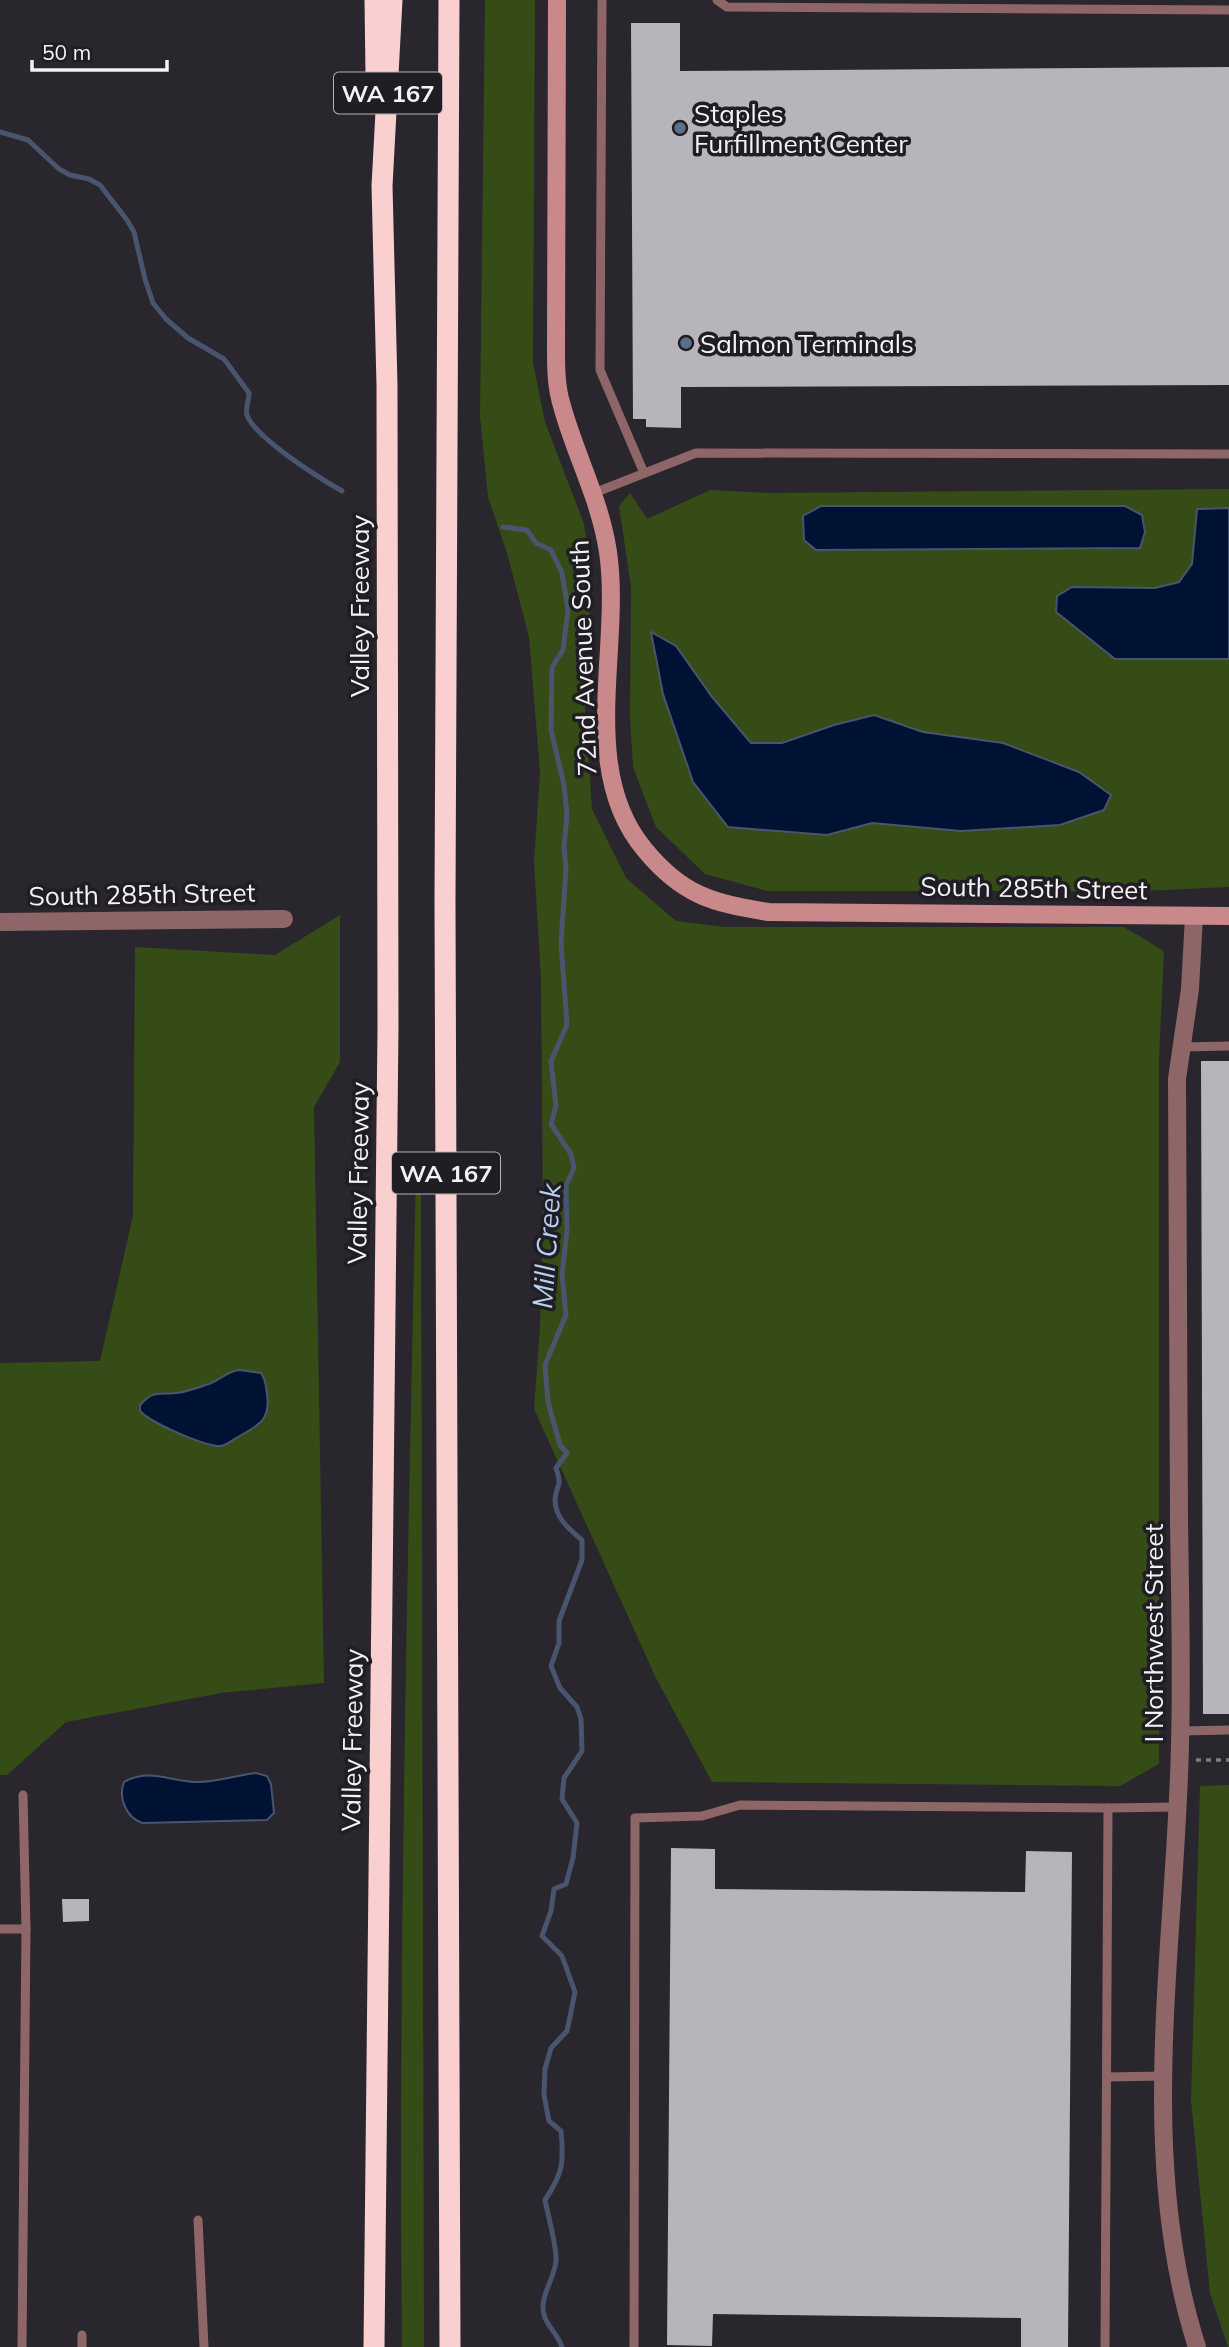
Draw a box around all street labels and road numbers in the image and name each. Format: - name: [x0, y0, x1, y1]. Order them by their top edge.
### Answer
- road number: WA 167: [334, 72, 442, 114]
- street label: Valley Freeway: [343, 515, 376, 697]
- street label: 72nd Avenue South: [562, 539, 604, 777]
- street label: South 285th Street: [920, 870, 1148, 906]
- street label: South 285th Street: [28, 876, 256, 912]
- street label: Valley Freeway: [340, 1081, 376, 1265]
- road number: WA 167: [392, 1153, 500, 1194]
- street label: I Northwest Street: [1137, 1523, 1170, 1743]
- street label: Valley Freeway: [334, 1648, 370, 1832]

